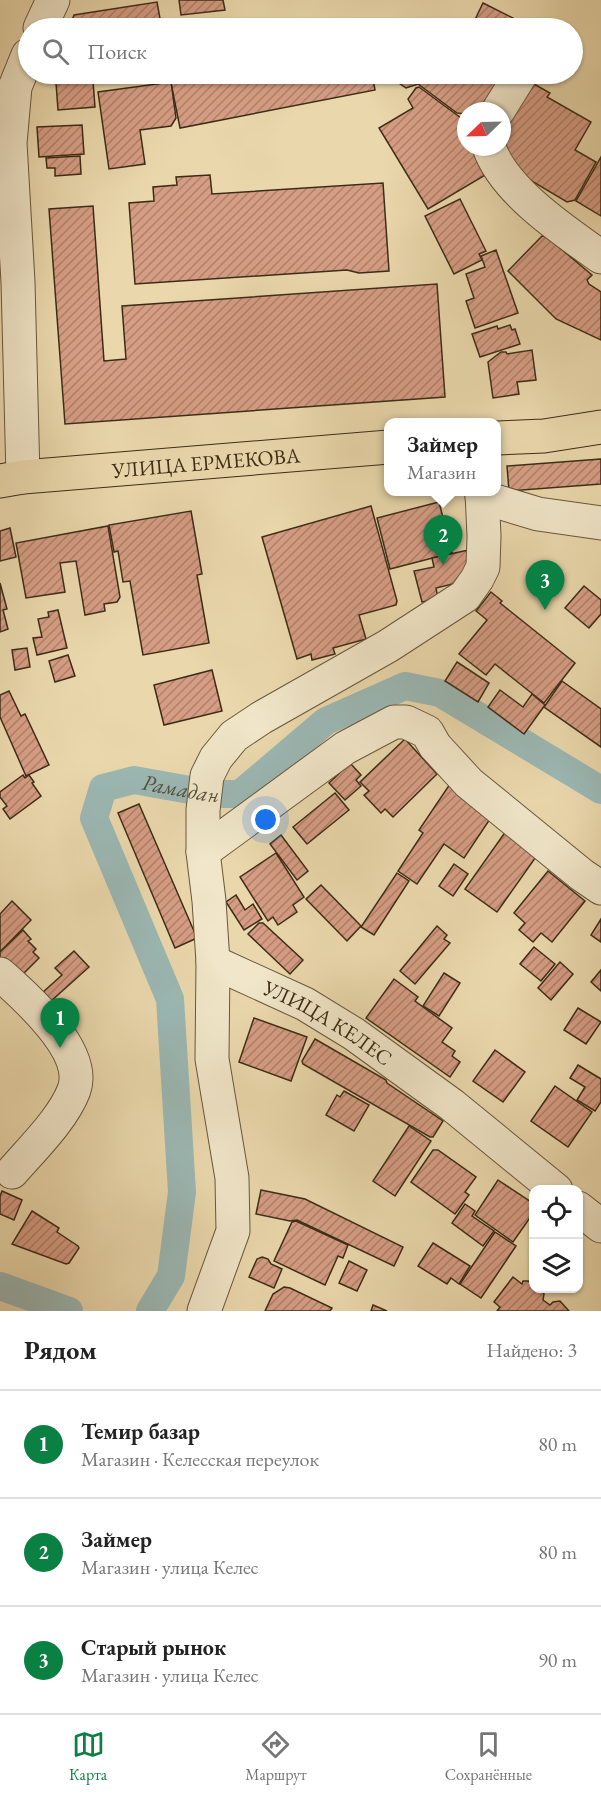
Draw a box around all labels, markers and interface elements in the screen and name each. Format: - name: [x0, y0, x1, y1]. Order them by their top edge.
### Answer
- search box: [18, 18, 583, 84]
- icon: search: [39, 35, 72, 68]
- text: Поиск: [87, 37, 147, 66]
- north arrow: [457, 102, 511, 156]
- popup: [384, 418, 501, 496]
- text: Займер: [407, 430, 478, 459]
- street label: УЛИЦА ЕРМЕКОВА: [110, 441, 302, 483]
- text: Магазин: [407, 459, 476, 485]
- pin: 2: [424, 516, 462, 565]
- pin: 3: [526, 560, 564, 610]
- water label: Рамадан: [140, 767, 219, 809]
- your location: [251, 805, 280, 834]
- street label: УЛИЦА КЕЛЕС: [258, 973, 398, 1071]
- pin: 1: [40, 998, 80, 1048]
- map controls: [529, 1185, 583, 1293]
- button: locate: [529, 1185, 583, 1239]
- button: layers: [529, 1239, 583, 1293]
- text: Рядом: [24, 1333, 97, 1367]
- text: Найдено: 3: [486, 1337, 577, 1363]
- text: Темир базар: [81, 1417, 200, 1446]
- text: 1: [38, 1431, 49, 1457]
- text: 80 m: [538, 1431, 577, 1457]
- text: Магазин · Келесская переулок: [81, 1446, 319, 1472]
- text: Займер: [81, 1525, 152, 1554]
- text: 2: [38, 1539, 49, 1565]
- text: 80 m: [538, 1539, 577, 1565]
- text: Магазин · улица Келес: [81, 1554, 259, 1580]
- text: Старый рынок: [81, 1633, 226, 1662]
- text: 3: [38, 1647, 49, 1673]
- text: 90 m: [538, 1647, 577, 1673]
- text: Магазин · улица Келес: [81, 1662, 259, 1688]
- tab: Карта: [69, 1728, 107, 1785]
- tab: Маршрут: [245, 1728, 307, 1785]
- tab: Сохранённые: [445, 1728, 532, 1785]

